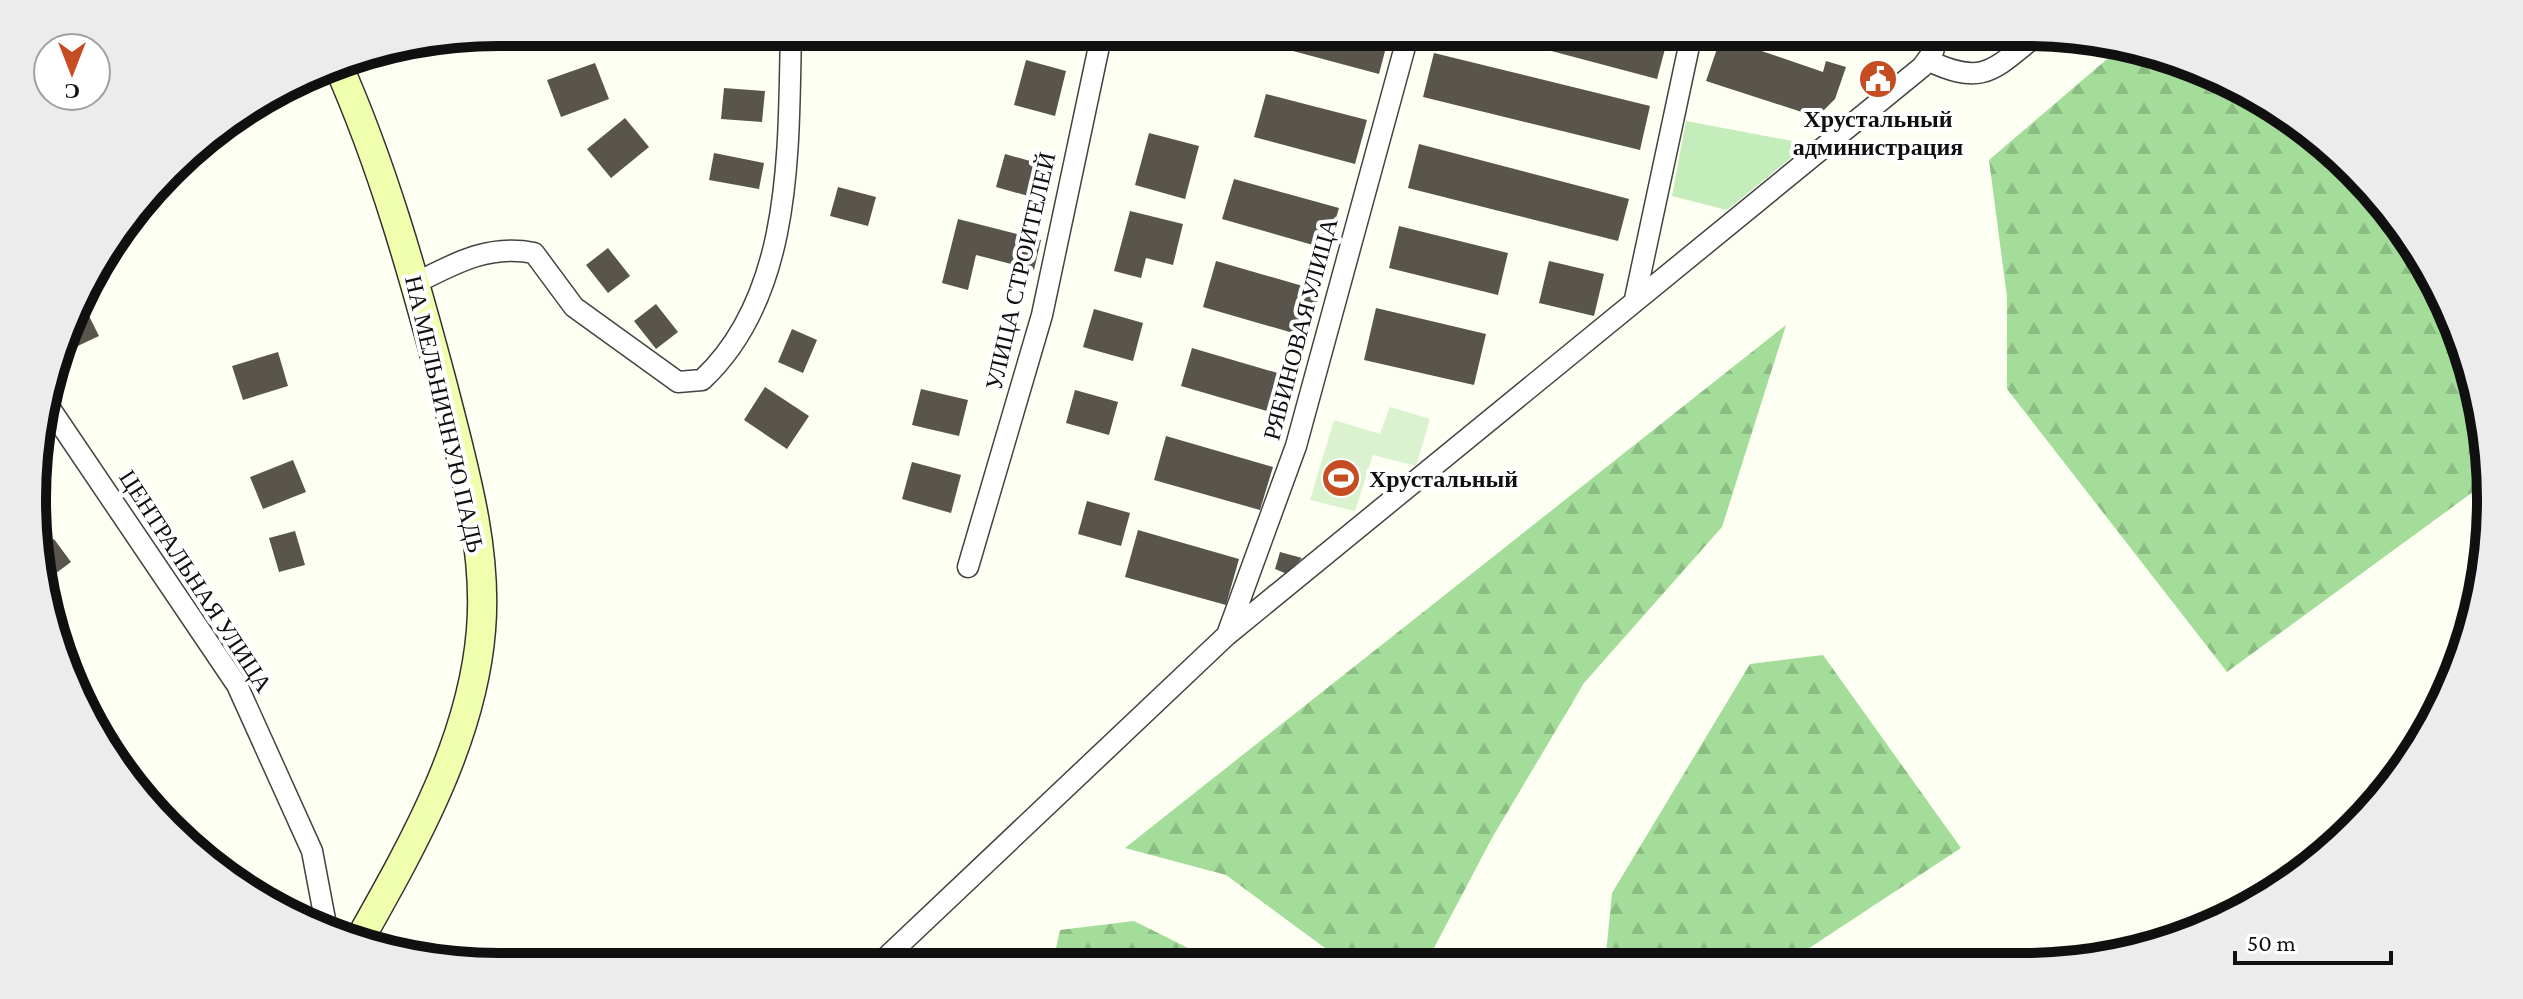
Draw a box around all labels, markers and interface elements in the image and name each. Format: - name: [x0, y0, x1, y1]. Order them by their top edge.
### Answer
- north arrow: [32, 32, 112, 112]
- public building icon: Хрустальный администрация: [1857, 58, 1899, 100]
- text: С: [64, 79, 80, 104]
- place label: Хрустальный администрация: [1793, 105, 1963, 160]
- street label: УЛИЦА СТРОИТЕЛЕЙ: [979, 149, 1061, 393]
- street label: РЯБИНОВАЯ УЛИЦА: [1257, 214, 1343, 443]
- street label: НА МЕЛЬНИЧНУЮ ПАДЬ: [400, 273, 490, 555]
- sports icon: Хрустальный: [1320, 457, 1362, 499]
- street label: ЦЕНТРАЛЬНАЯ УЛИЦА: [114, 465, 278, 698]
- place label: Хрустальный: [1369, 465, 1518, 492]
- scale bar: [2235, 915, 2391, 965]
- text: 50 m: [2247, 929, 2296, 956]

